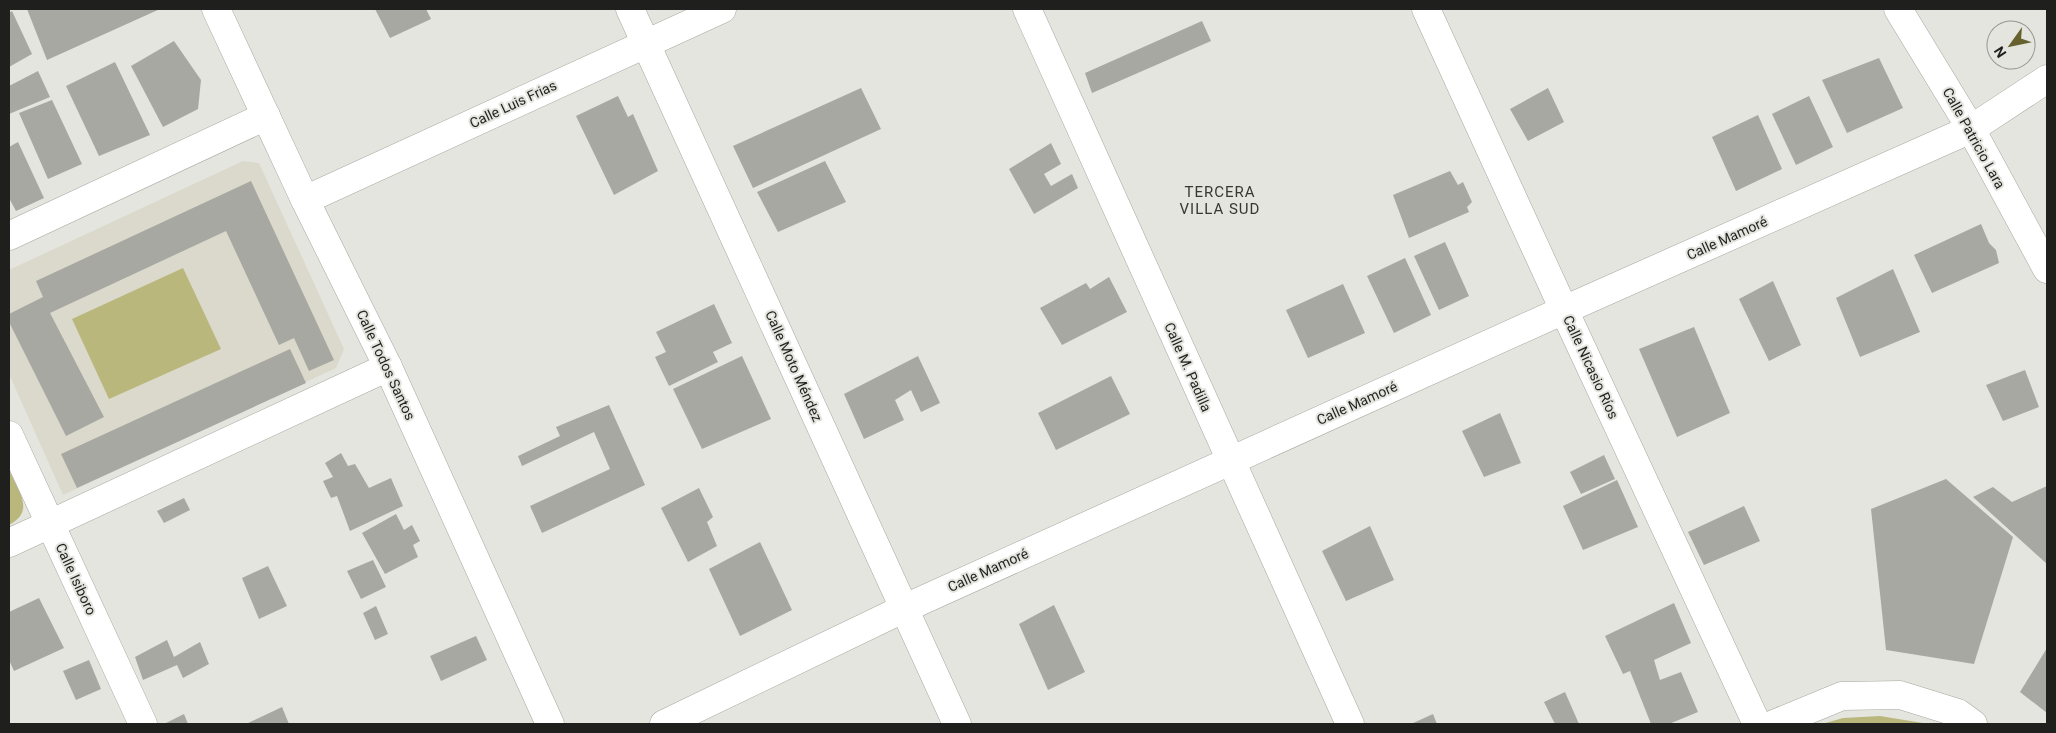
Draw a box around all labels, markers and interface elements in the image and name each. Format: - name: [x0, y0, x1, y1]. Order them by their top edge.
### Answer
- north arrow: [1986, 20, 2036, 70]
- text: N: [1991, 44, 2010, 61]
- street label: Calle Luis Frias: [467, 77, 559, 131]
- street label: Calle Patricio Lara: [1940, 85, 2008, 191]
- district label: TERCERA VILLA SUD: [1180, 183, 1260, 218]
- street label: Calle Mamoré: [1684, 213, 1770, 263]
- street label: Calle Todos Santos: [353, 307, 419, 423]
- street label: Calle Moto Méndez: [762, 308, 826, 424]
- street label: Calle Nicasio Ríos: [1560, 313, 1622, 421]
- street label: Calle M. Padilla: [1161, 320, 1215, 414]
- street label: Calle Mamoré: [1314, 378, 1400, 428]
- street label: Calle Isiboro: [52, 541, 100, 617]
- street label: Calle Mamoré: [945, 545, 1031, 595]

